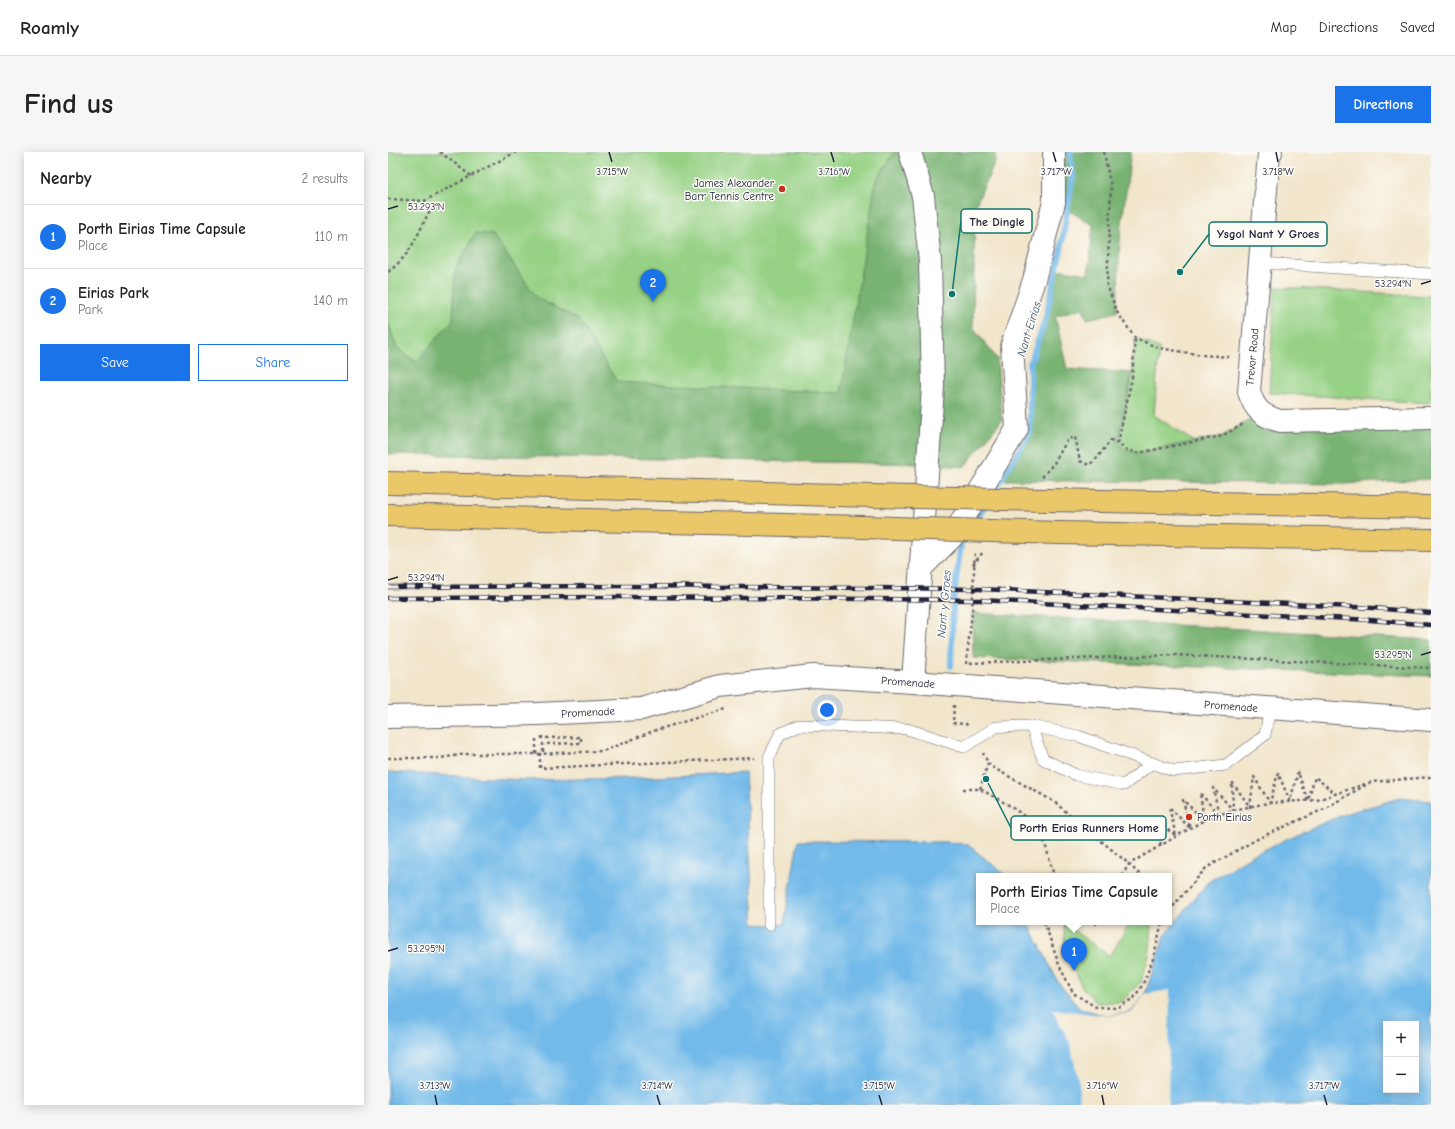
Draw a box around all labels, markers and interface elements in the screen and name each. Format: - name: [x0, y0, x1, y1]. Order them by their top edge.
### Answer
- text: Roamly: [20, 17, 79, 39]
- text: Map: [1270, 19, 1297, 36]
- text: Directions: [1319, 19, 1378, 36]
- text: Saved: [1400, 19, 1435, 36]
- button: Directions: [1335, 86, 1431, 123]
- text: Find us: [24, 88, 113, 120]
- text: 3.715°W: [596, 166, 628, 178]
- text: 3.716°W: [818, 166, 850, 178]
- text: 3.717°W: [1040, 166, 1072, 178]
- text: 3.718°W: [1262, 166, 1294, 178]
- text: Nearby: [40, 169, 91, 188]
- text: 2 results: [301, 171, 348, 186]
- place label: James Alexander Barr Tennis Centre: [685, 177, 775, 203]
- marker: James Alexander Barr Tennis Centre: [777, 184, 787, 194]
- text: 53.293°N: [408, 201, 444, 213]
- callout: The Dingle: [961, 209, 1032, 233]
- text: The Dingle: [970, 215, 1025, 229]
- text: Porth Eirias Time Capsule: [78, 220, 246, 238]
- callout: Ysgol Nant Y Groes: [1209, 222, 1327, 246]
- text: Ysgol Nant Y Groes: [1217, 227, 1319, 241]
- text: 1: [50, 229, 56, 244]
- text: 110 m: [315, 229, 348, 244]
- text: Place: [78, 238, 108, 253]
- pin: 2: [640, 269, 666, 302]
- text: 53.294°N: [1375, 278, 1411, 290]
- text: Eirias Park: [78, 284, 149, 302]
- text: 2: [50, 293, 56, 308]
- text: 140 m: [314, 293, 348, 308]
- water label: Nant Eirias: [1014, 300, 1044, 358]
- text: Park: [78, 302, 103, 317]
- street label: Trevor Road: [1244, 328, 1261, 386]
- button: Save: [40, 344, 190, 381]
- button: Share: [198, 344, 348, 381]
- water label: Nant y Groes: [934, 569, 954, 639]
- text: 53.294°N: [408, 572, 444, 584]
- text: 53.295°N: [1374, 649, 1412, 661]
- street label: Promenade: [881, 674, 936, 691]
- street label: Promenade: [1204, 698, 1259, 715]
- your location: [817, 700, 837, 720]
- street label: Promenade: [561, 705, 616, 720]
- place label: Porth Eirias: [1197, 811, 1252, 824]
- marker: Porth Eirias: [1184, 812, 1194, 822]
- callout: Porth Erias Runners Home: [1011, 816, 1166, 840]
- text: Porth Erias Runners Home: [1019, 821, 1159, 835]
- popup: [976, 873, 1172, 925]
- text: Porth Eirias Time Capsule: [990, 883, 1158, 901]
- text: Place: [990, 901, 1020, 916]
- pin: 1: [1061, 938, 1087, 971]
- text: 53.295°N: [407, 943, 445, 955]
- map controls: [1383, 1021, 1419, 1093]
- button: +: [1383, 1021, 1419, 1057]
- button: −: [1383, 1057, 1419, 1093]
- text: 3.713°W: [419, 1080, 451, 1092]
- text: 3.714°W: [641, 1080, 673, 1092]
- text: 3.715°W: [863, 1080, 895, 1092]
- text: 3.716°W: [1086, 1080, 1118, 1092]
- text: 3.717°W: [1308, 1080, 1340, 1092]

